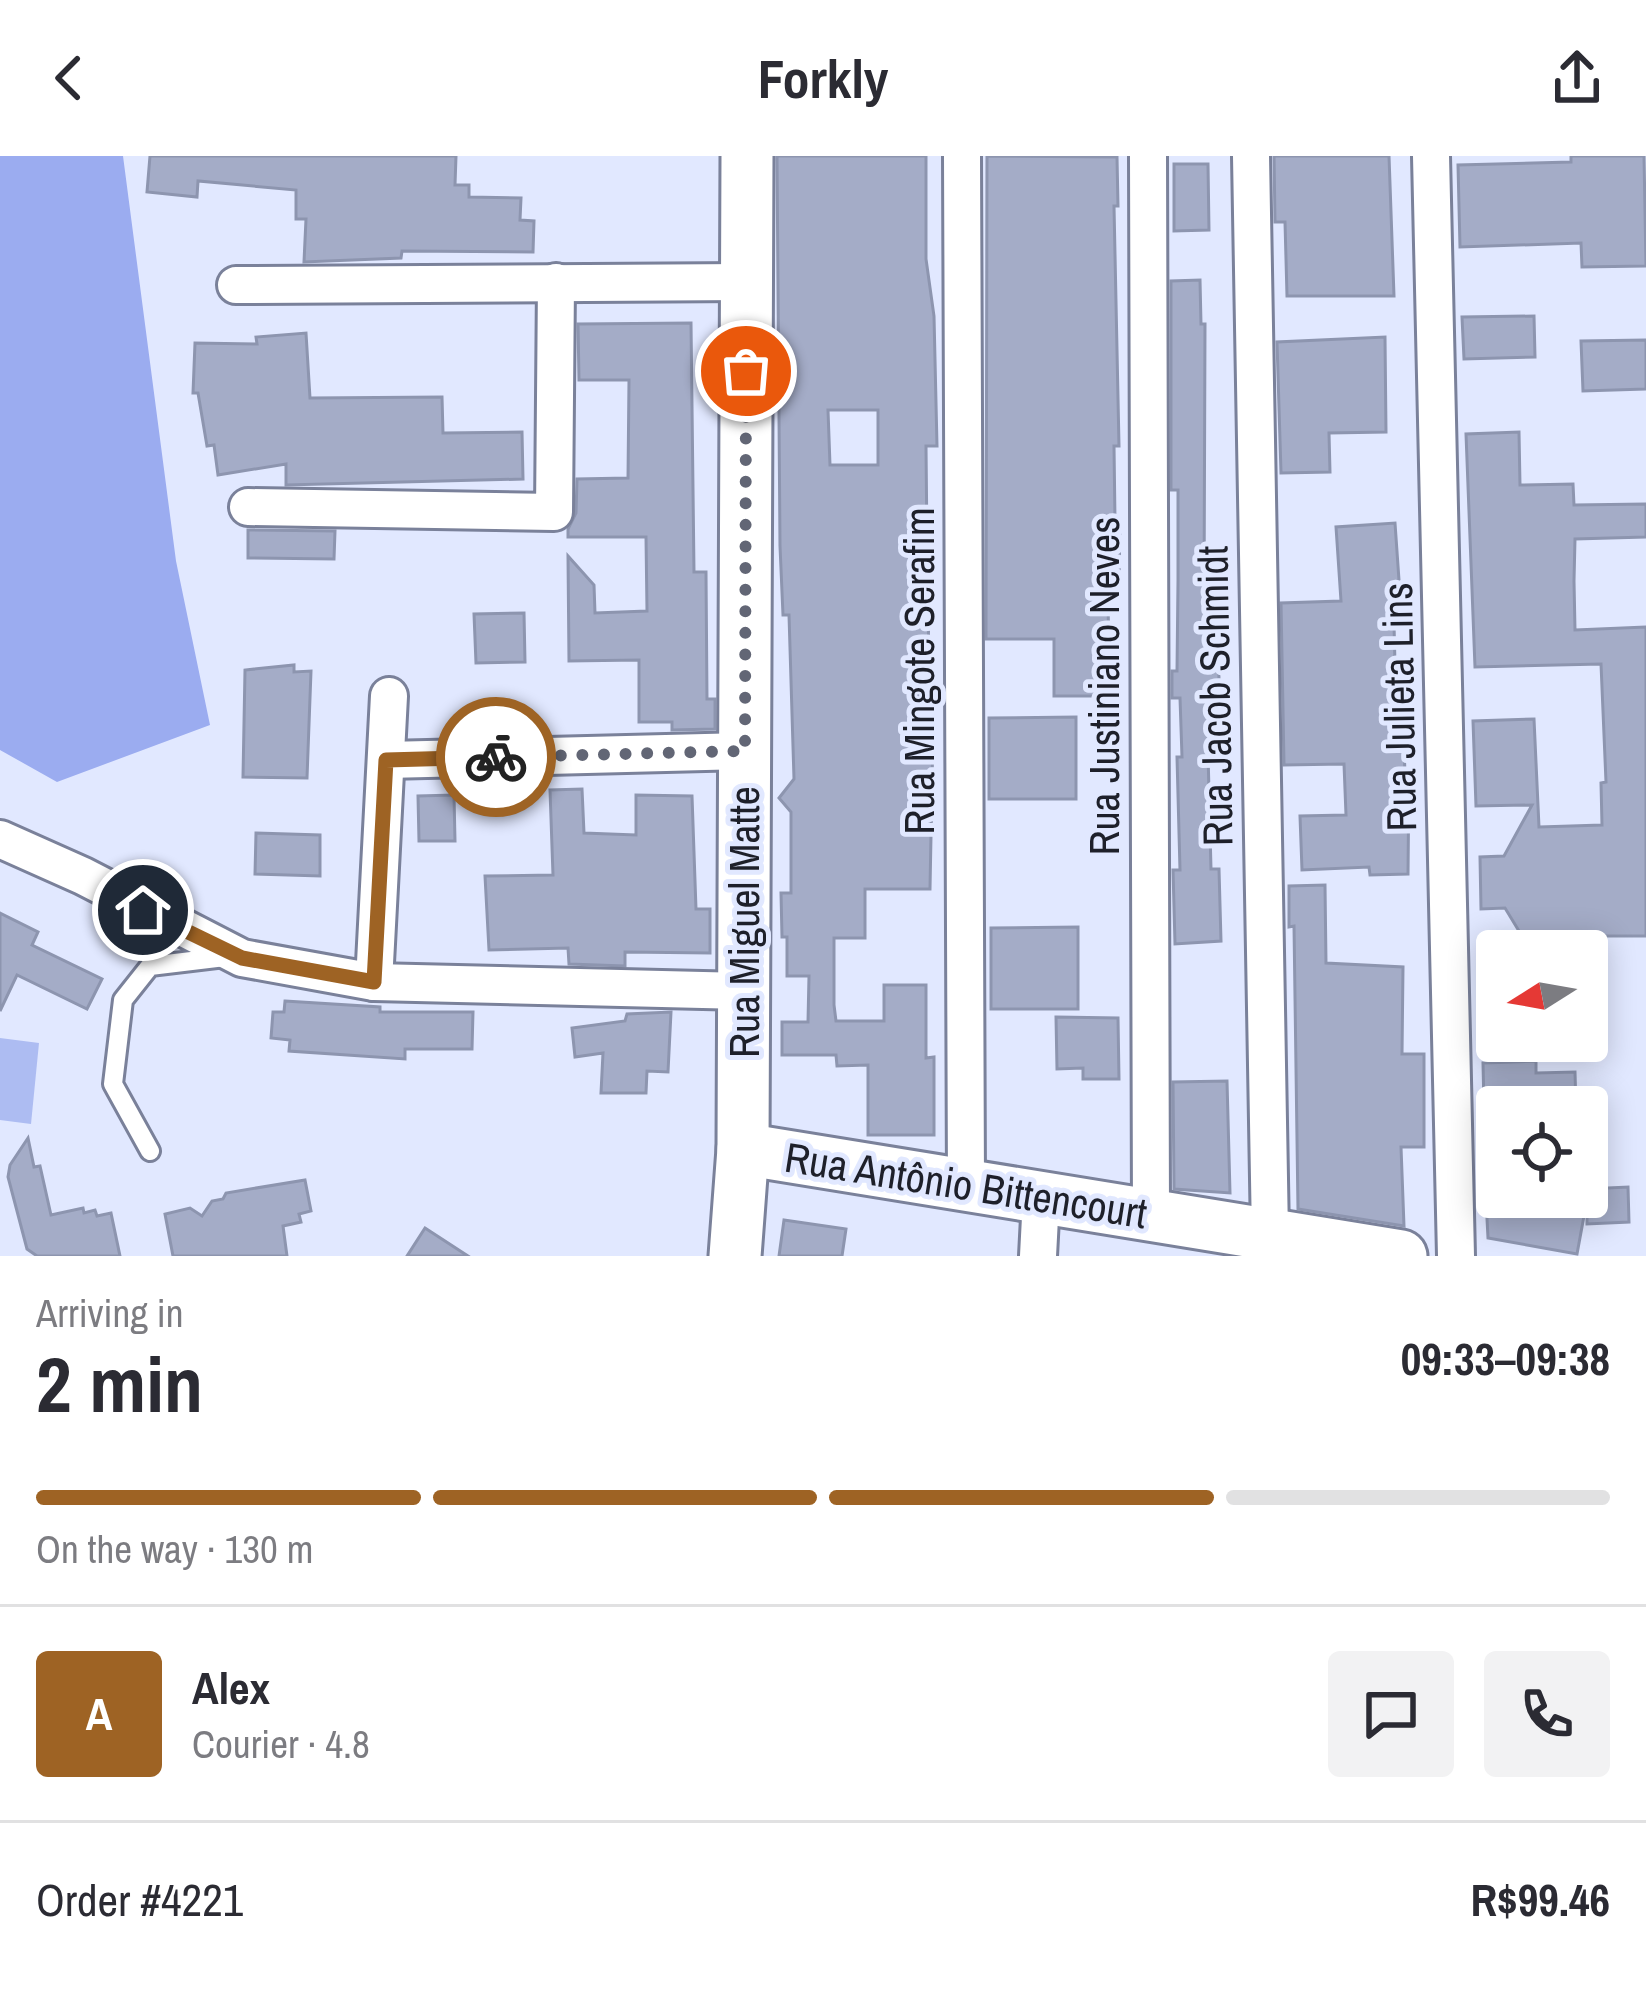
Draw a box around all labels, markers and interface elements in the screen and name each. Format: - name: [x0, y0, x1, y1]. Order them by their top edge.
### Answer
- text: Forkly: [758, 42, 888, 115]
- icon: back: [36, 45, 102, 111]
- icon: share: [1544, 45, 1610, 111]
- pin: [695, 320, 797, 422]
- icon: bag: [713, 338, 779, 404]
- street label: Rua Mingote Serafim: [891, 507, 947, 835]
- street label: Rua Justiniano Neves: [1076, 517, 1132, 855]
- street label: Rua Jacob Schmidt: [1184, 545, 1246, 847]
- street label: Rua Julieta Lins: [1369, 582, 1429, 832]
- courier: [436, 697, 556, 817]
- icon: bike: [463, 724, 529, 790]
- street label: Rua Miguel Matte: [716, 786, 772, 1058]
- pin: [92, 859, 194, 961]
- icon: home: [110, 877, 176, 943]
- north arrow: [1476, 930, 1608, 1062]
- map controls: [1476, 930, 1608, 1218]
- button: locate: [1476, 1086, 1608, 1218]
- street label: Rua Antônio Bittencourt: [781, 1129, 1151, 1241]
- text: Arriving in: [36, 1287, 184, 1339]
- text: 09:33–09:38: [1401, 1328, 1610, 1389]
- text: 2 min: [36, 1331, 203, 1436]
- text: On the way · 130 m: [36, 1523, 313, 1575]
- button: chat: [1328, 1651, 1454, 1777]
- button: phone: [1484, 1651, 1610, 1777]
- text: Alex: [192, 1657, 270, 1718]
- text: A: [86, 1683, 112, 1744]
- text: Courier · 4.8: [192, 1718, 370, 1770]
- text: Order #4221: [36, 1869, 243, 1930]
- text: R$99.46: [1470, 1869, 1610, 1930]

